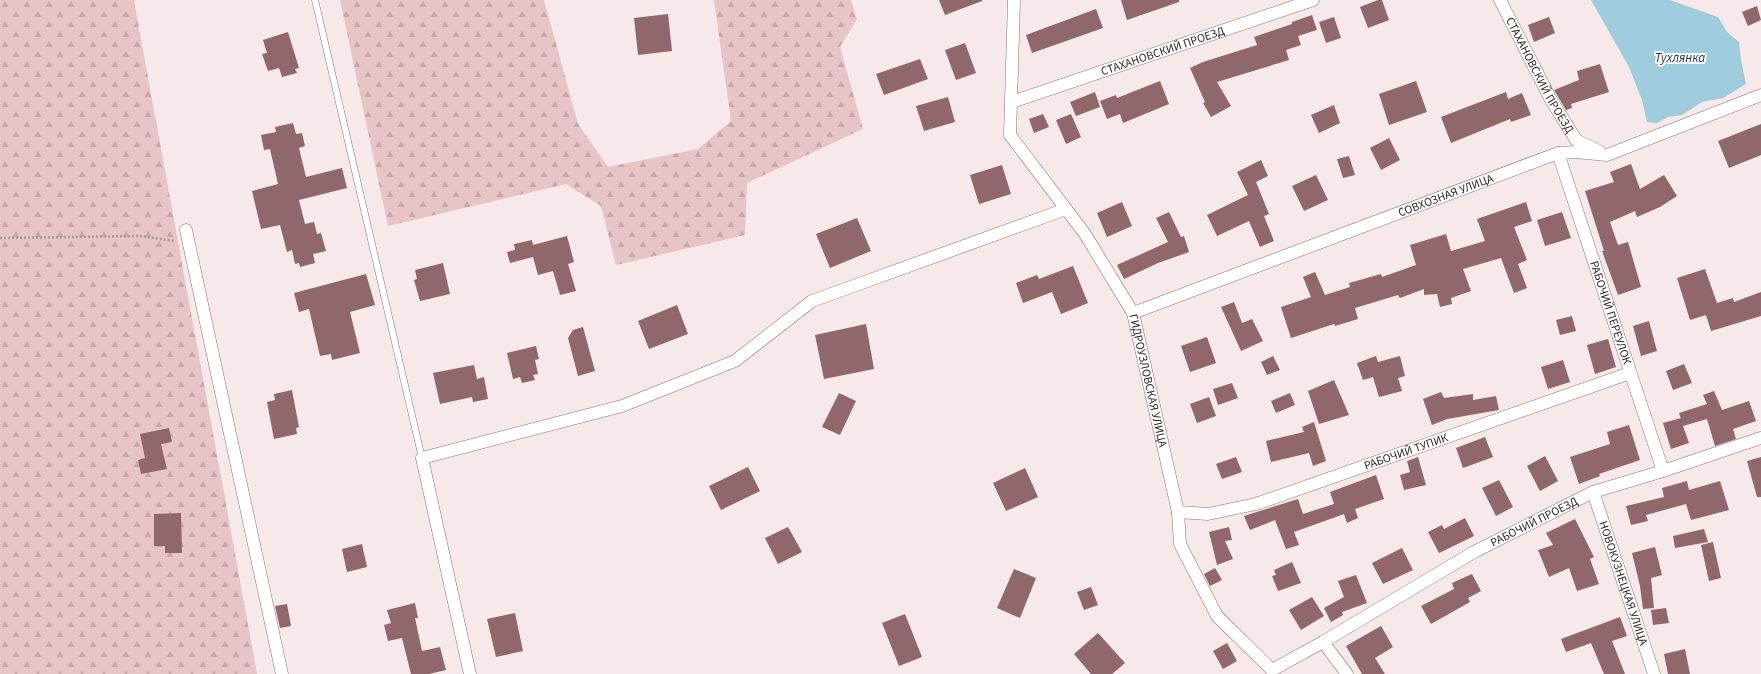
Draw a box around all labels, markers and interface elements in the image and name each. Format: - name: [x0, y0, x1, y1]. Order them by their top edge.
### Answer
- street label: СТАХАНОВСКИЙ ПРОЕЗД: [1501, 14, 1578, 137]
- street label: СТАХАНОВСКИЙ ПРОЕЗД: [1099, 22, 1227, 80]
- water label: Тухлянка: [1655, 49, 1705, 67]
- street label: СОВХОЗНАЯ УЛИЦА: [1396, 170, 1496, 221]
- street label: РАБОЧИЙ ПЕРЕУЛОК: [1585, 259, 1635, 367]
- street label: ГИДРОУЗЛОВСКАЯ УЛИЦА: [1124, 312, 1171, 449]
- street label: РАБОЧИЙ ТУПИК: [1362, 429, 1451, 475]
- street label: РАБОЧИЙ ПРОЕЗД: [1488, 493, 1581, 551]
- street label: НОВОКУЗНЕЦКАЯ УЛИЦА: [1594, 519, 1652, 648]

